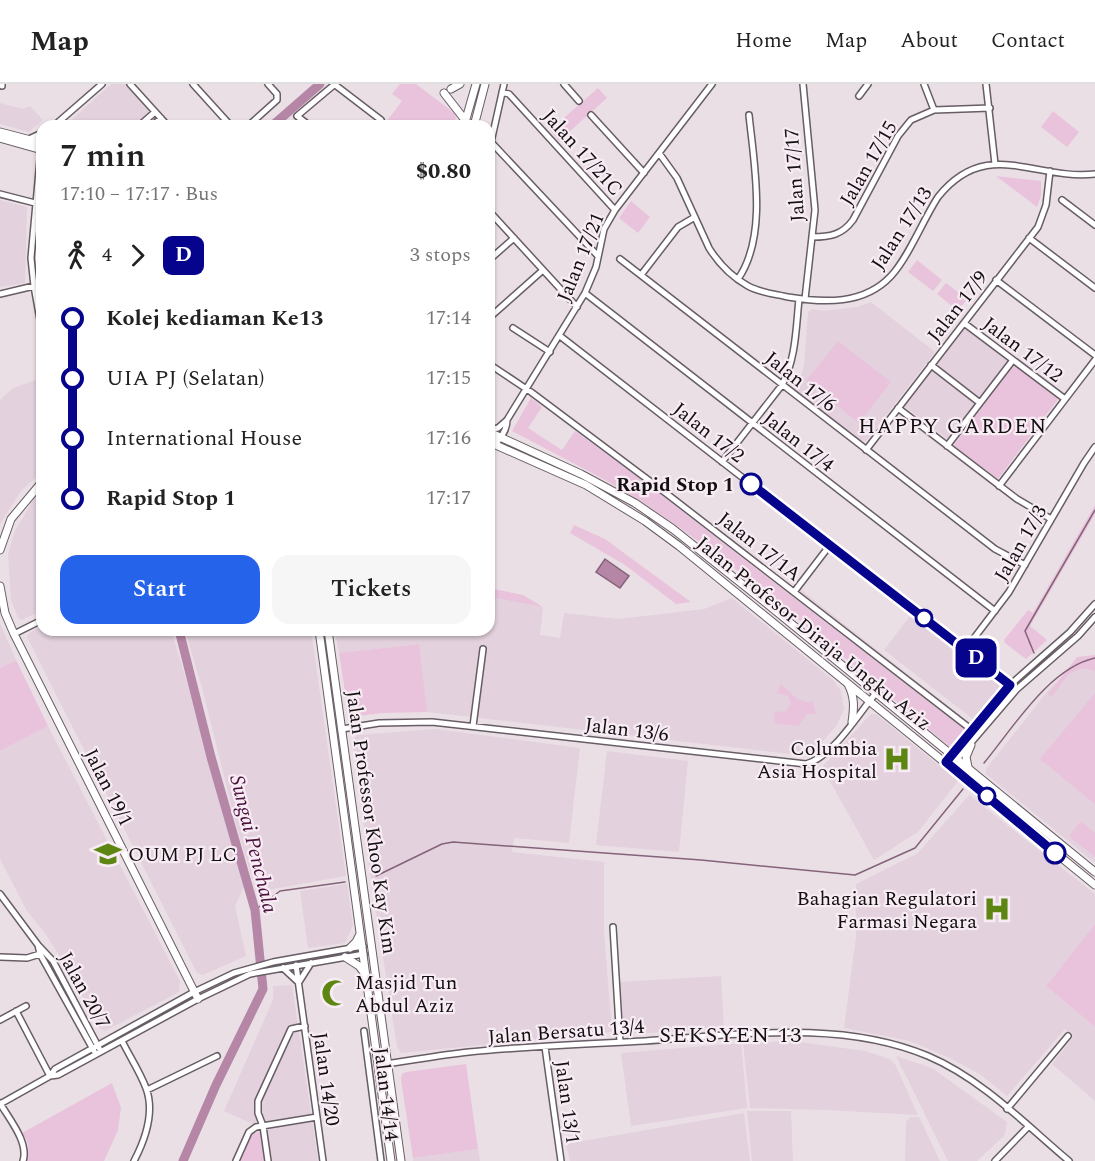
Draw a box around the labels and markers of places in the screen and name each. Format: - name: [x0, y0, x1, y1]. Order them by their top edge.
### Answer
- place label: Rapid Stop 1: [616, 470, 734, 500]
- marker: Rapid Stop 1: [740, 473, 762, 495]
- unlabelled marker: [915, 609, 933, 627]
- place label: Columbia Asia Hospital: [757, 734, 877, 787]
- hospital icon: Columbia Asia Hospital: [882, 744, 912, 774]
- unlabelled marker: [978, 787, 996, 805]
- school or university icon: OUM PJ LC: [93, 839, 123, 869]
- place label: OUM PJ LC: [128, 840, 237, 870]
- unlabelled marker: [1044, 842, 1066, 864]
- place label: Bahagian Regulatori Farmasi Negara: [797, 884, 977, 937]
- hospital icon: Bahagian Regulatori Farmasi Negara: [982, 894, 1012, 924]
- place label: Masjid Tun Abdul Aziz: [355, 968, 457, 1021]
- mosque icon: Masjid Tun Abdul Aziz: [320, 978, 350, 1008]

